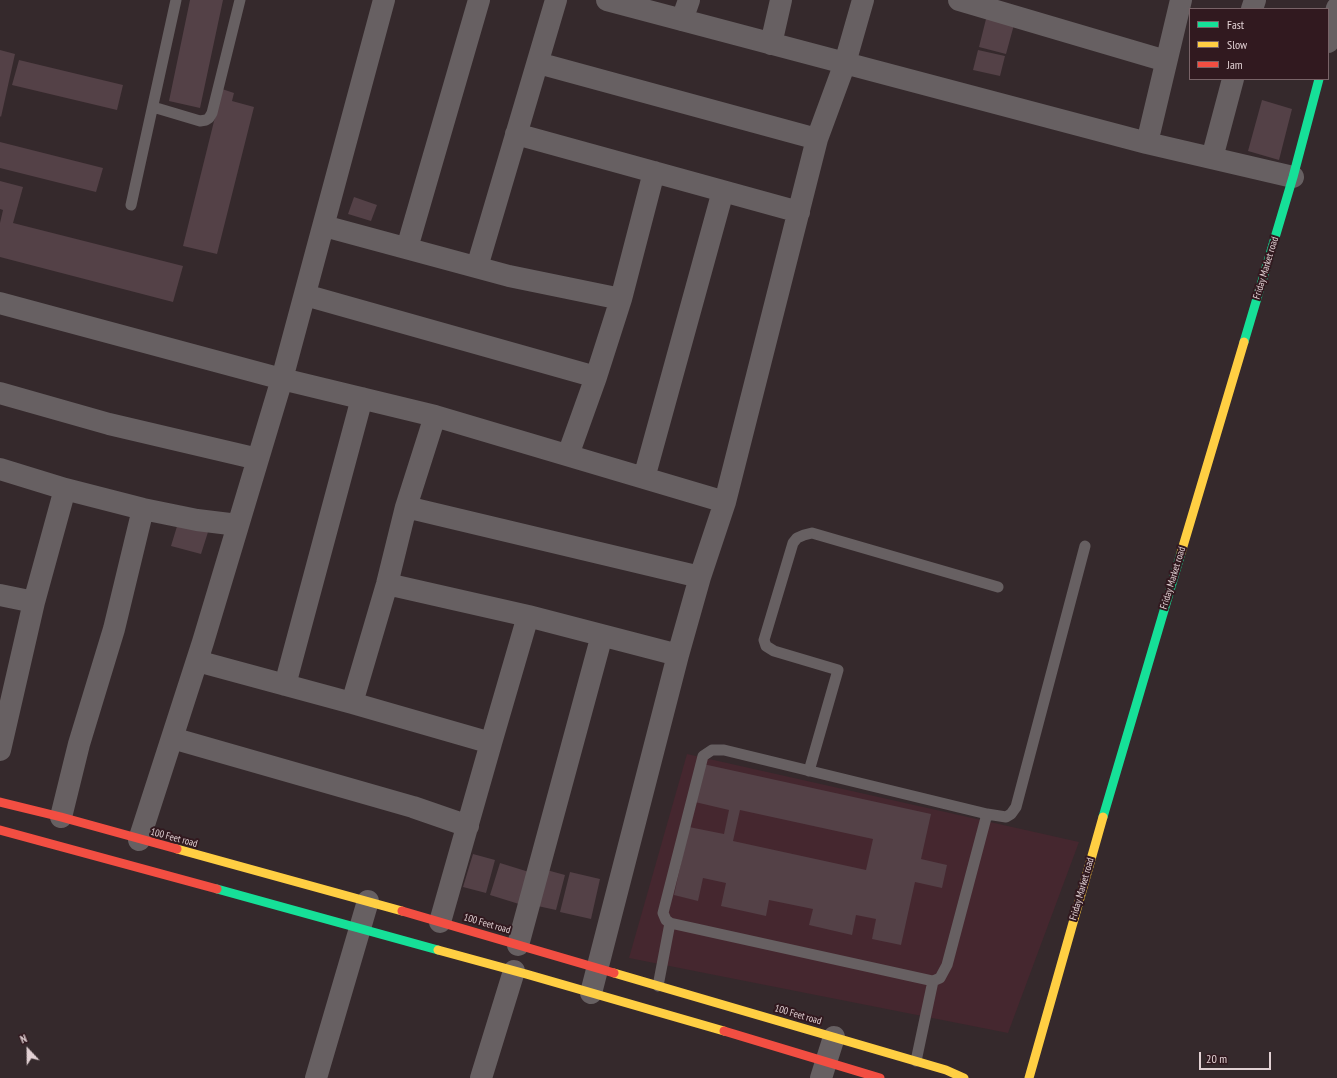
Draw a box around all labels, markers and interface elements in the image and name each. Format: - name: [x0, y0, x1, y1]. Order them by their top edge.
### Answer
- legend: [1189, 8, 1329, 80]
- text: Fast: [1227, 17, 1244, 32]
- text: Slow: [1227, 37, 1247, 52]
- text: Jam: [1227, 57, 1243, 72]
- street label: Friday Market road: [1251, 235, 1281, 301]
- street label: Friday Market road: [1158, 545, 1188, 611]
- street label: 100 Feet road: [149, 826, 199, 850]
- street label: Friday Market road: [1067, 856, 1097, 922]
- street label: 100 Feet road: [462, 912, 512, 936]
- street label: 100 Feet road: [773, 1003, 823, 1027]
- north arrow: [8, 1030, 48, 1070]
- text: N: [18, 1031, 29, 1046]
- scale bar: [1201, 1044, 1273, 1070]
- text: 20 m: [1206, 1051, 1227, 1066]

